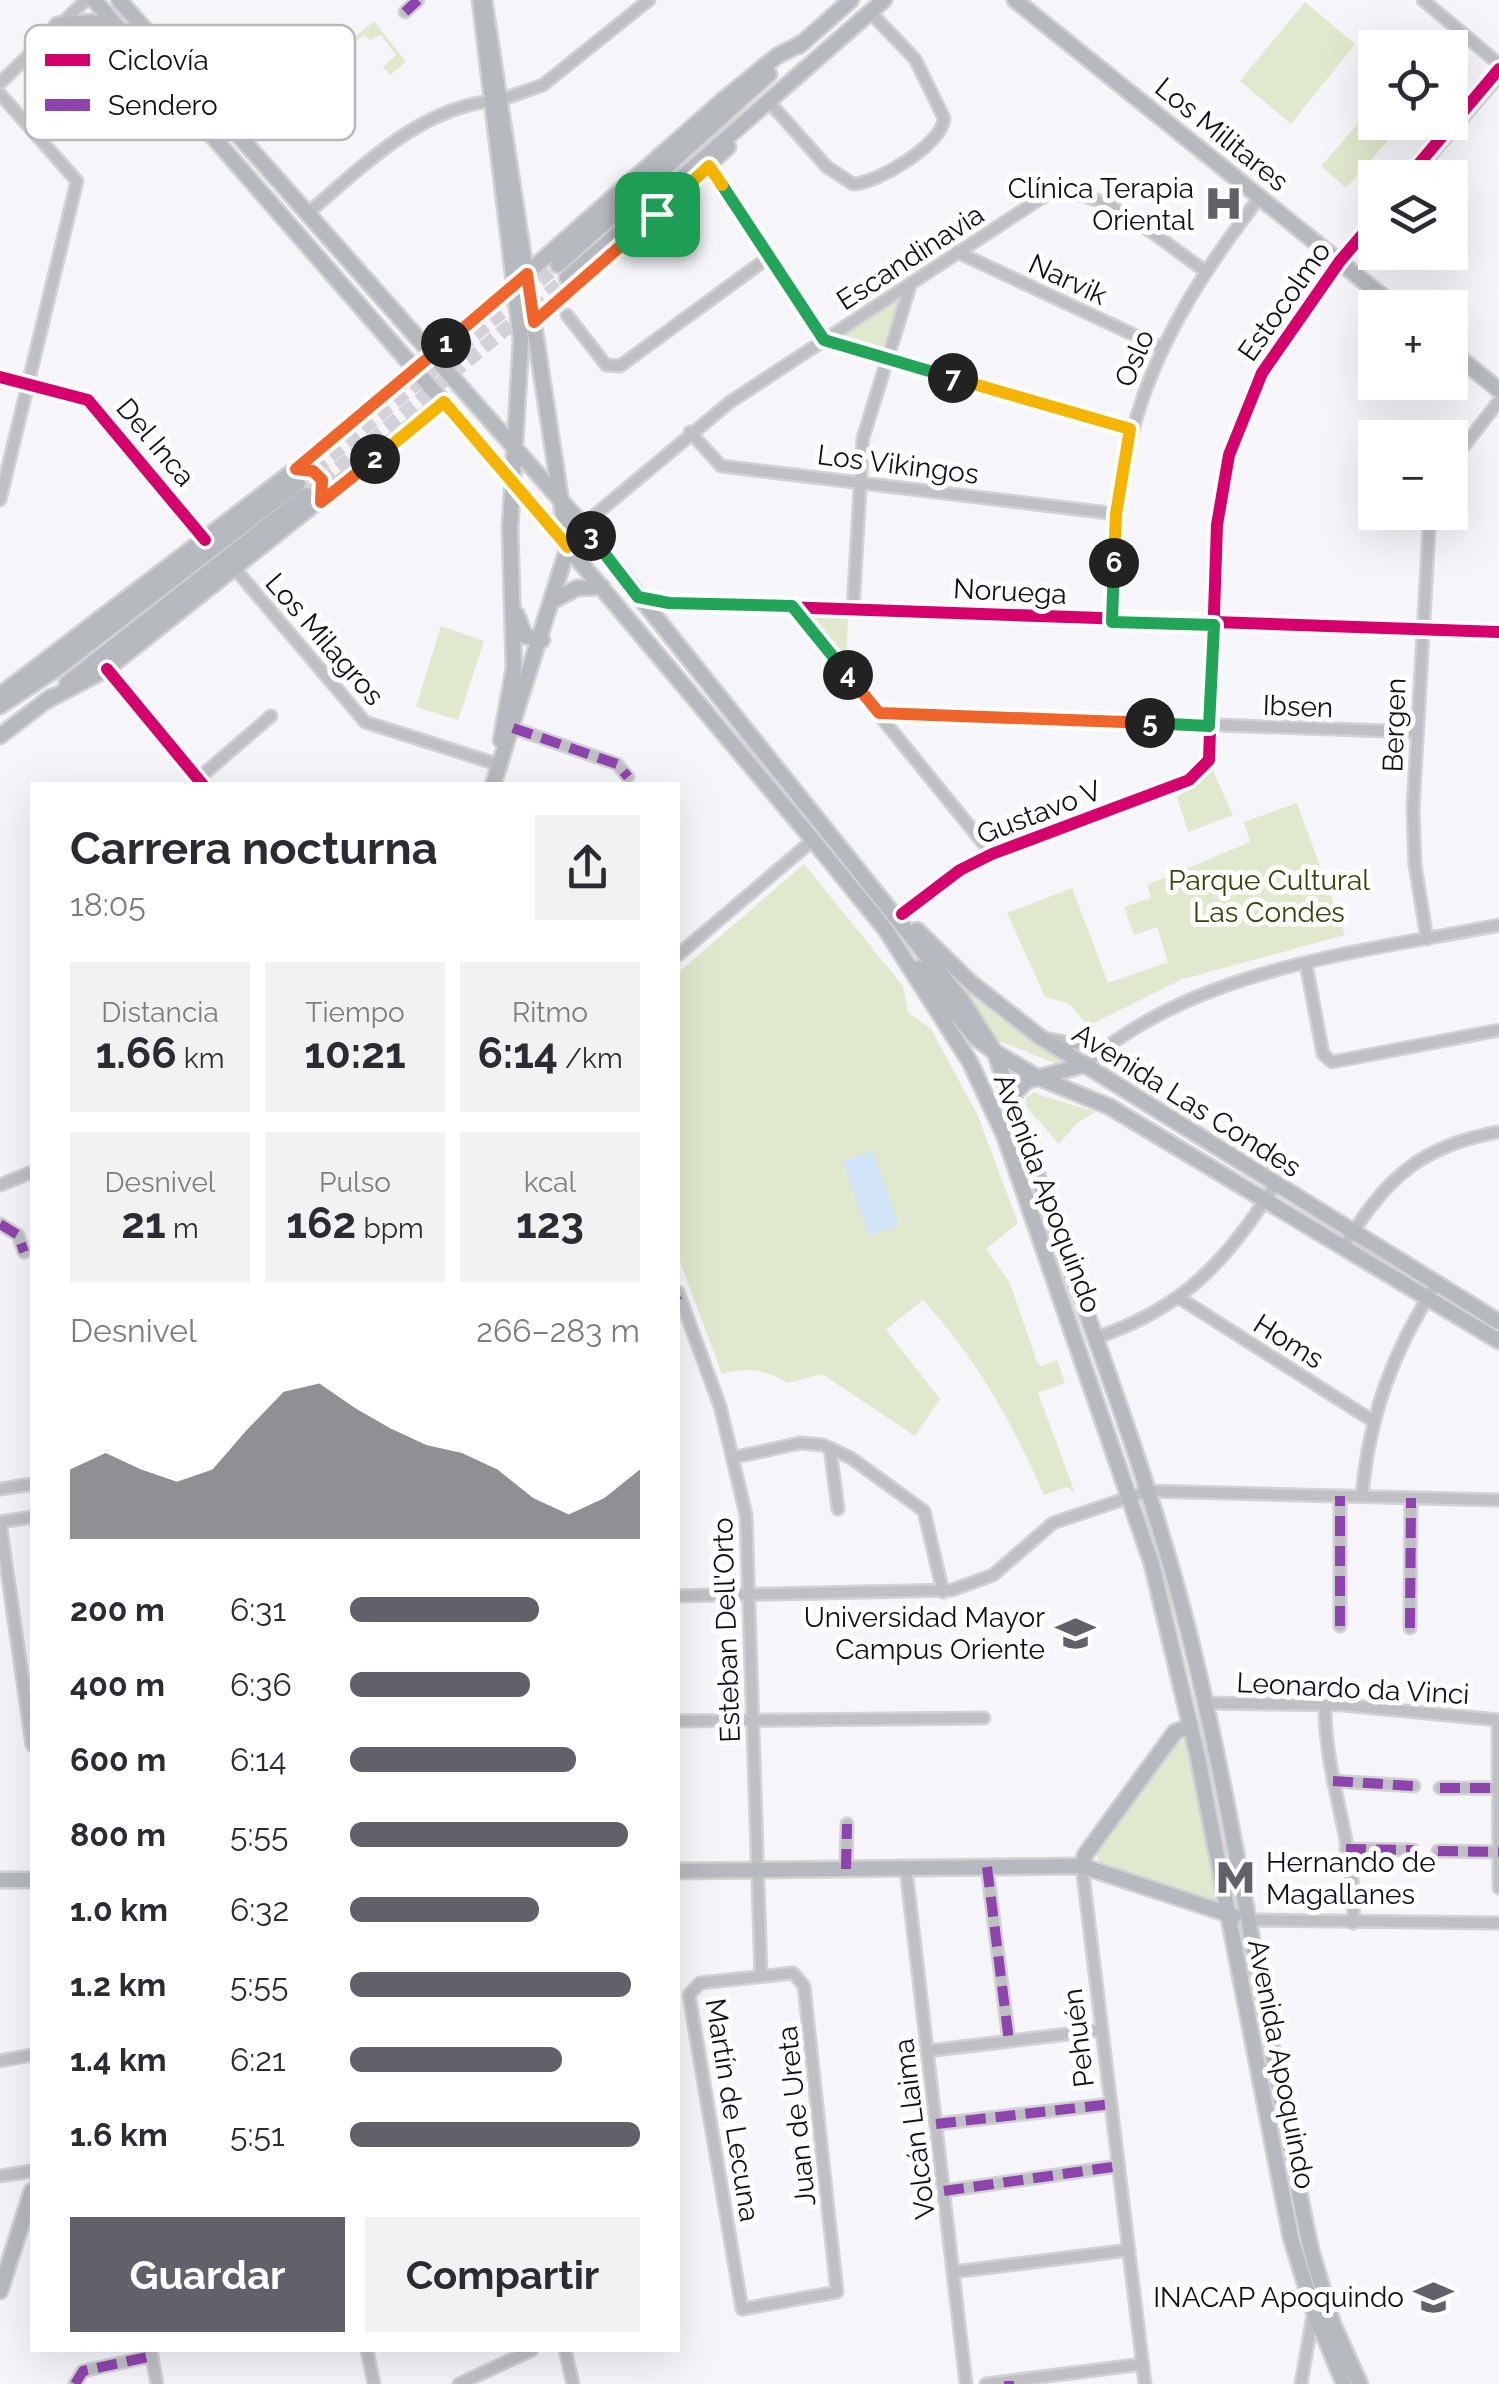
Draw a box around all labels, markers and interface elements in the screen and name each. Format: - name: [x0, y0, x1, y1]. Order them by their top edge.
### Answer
- legend: [25, 25, 355, 140]
- map controls: [1358, 30, 1468, 530]
- button: locate: [1358, 30, 1468, 140]
- text: Ciclovía: [108, 44, 209, 77]
- street label: Los Militares: [1148, 71, 1295, 198]
- text: Sendero: [108, 89, 218, 122]
- button: layers: [1358, 160, 1468, 270]
- pin: [615, 172, 700, 257]
- place label: Clínica Terapia Oriental: [1008, 172, 1194, 237]
- hospital icon: Clínica Terapia Oriental: [1203, 183, 1245, 225]
- icon: arrive: [630, 187, 685, 242]
- street label: Escandinavia: [831, 198, 990, 317]
- street label: Estocolmo: [1231, 235, 1338, 367]
- street label: Narvik: [1023, 247, 1112, 312]
- button: +: [1358, 290, 1468, 400]
- pin: 1: [421, 318, 471, 368]
- street label: Oslo: [1108, 325, 1161, 392]
- text: 1: [439, 326, 453, 359]
- pin: 7: [928, 353, 978, 403]
- text: 7: [945, 361, 961, 394]
- street label: Del Inca: [109, 392, 202, 493]
- button: −: [1358, 420, 1468, 530]
- pin: 2: [350, 434, 400, 484]
- street label: Los Vikingos: [815, 438, 980, 491]
- text: 2: [367, 442, 383, 475]
- pin: 3: [566, 511, 616, 561]
- text: 3: [583, 519, 599, 552]
- pin: 6: [1089, 538, 1139, 588]
- text: 6: [1106, 546, 1123, 579]
- street label: Los Milagros: [258, 567, 391, 712]
- street label: Noruega: [952, 572, 1068, 611]
- pin: 4: [823, 650, 873, 700]
- text: 4: [840, 658, 856, 691]
- street label: Bergen: [1376, 677, 1413, 773]
- street label: Ibsen: [1262, 689, 1334, 724]
- pin: 5: [1125, 698, 1175, 748]
- text: 5: [1142, 706, 1158, 739]
- street label: Gustavo V: [972, 774, 1106, 851]
- button: share: [535, 815, 640, 920]
- text: Carrera nocturna: [70, 822, 437, 875]
- park label: Parque Cultural Las Condes: [1168, 864, 1370, 929]
- text: 18:05: [70, 886, 146, 923]
- text: Distancia: [101, 996, 219, 1029]
- text: Tiempo: [305, 996, 405, 1029]
- text: Ritmo: [512, 996, 588, 1029]
- street label: Avenida Las Condes: [1067, 1017, 1307, 1184]
- text: 1.66: [96, 1029, 177, 1078]
- text: 10:21: [304, 1029, 406, 1078]
- text: 6:14: [477, 1029, 558, 1078]
- text: km: [177, 1042, 224, 1075]
- text: /km: [558, 1042, 623, 1075]
- street label: Avenida Apoquindo: [987, 1069, 1108, 1317]
- text: Desnivel: [105, 1166, 215, 1199]
- text: Pulso: [319, 1166, 391, 1199]
- text: kcal: [524, 1166, 576, 1199]
- text: 21: [121, 1199, 166, 1248]
- text: 162: [286, 1199, 356, 1248]
- text: 123: [516, 1199, 584, 1248]
- text: m: [166, 1212, 199, 1245]
- text: bpm: [356, 1212, 424, 1245]
- street label: Homs: [1248, 1307, 1330, 1376]
- text: Desnivel: [70, 1312, 197, 1349]
- text: 266–283 m: [476, 1312, 640, 1349]
- street label: Esteban Dell'Orto: [706, 1517, 747, 1743]
- text: 200 m: [70, 1591, 165, 1628]
- text: 6:31: [230, 1591, 286, 1628]
- place label: Universidad Mayor Campus Oriente: [804, 1601, 1045, 1666]
- school or university icon: Universidad Mayor Campus Oriente: [1054, 1612, 1096, 1654]
- text: 400 m: [70, 1666, 165, 1703]
- text: 6:36: [230, 1666, 292, 1703]
- street label: Leonardo da Vinci: [1236, 1666, 1470, 1711]
- text: 600 m: [70, 1741, 166, 1778]
- text: 6:14: [230, 1741, 286, 1778]
- text: 800 m: [70, 1816, 166, 1853]
- text: 5:55: [230, 1816, 288, 1853]
- place label: Hernando de Magallanes: [1266, 1846, 1436, 1911]
- metro station icon: Hernando de Magallanes: [1215, 1857, 1257, 1899]
- text: 1.0 km: [70, 1891, 168, 1928]
- text: 6:32: [230, 1891, 289, 1928]
- street label: Avenida Apoquindo: [1241, 1937, 1322, 2192]
- text: 1.2 km: [70, 1966, 166, 2003]
- text: 5:55: [230, 1966, 288, 2003]
- street label: Pehuén: [1056, 1987, 1101, 2089]
- street label: Martín de Lecuna: [699, 1996, 766, 2224]
- street label: Juan de Ureta: [771, 2024, 822, 2208]
- street label: Volcán Llaima: [887, 2037, 942, 2221]
- text: 1.4 km: [70, 2041, 167, 2078]
- text: 6:21: [230, 2041, 286, 2078]
- text: 1.6 km: [70, 2116, 168, 2153]
- text: 5:51: [230, 2116, 285, 2153]
- button: Guardar: [70, 2217, 345, 2332]
- button: Compartir: [365, 2217, 640, 2332]
- school or university icon: INACAP Apoquindo: [1413, 2276, 1455, 2318]
- place label: INACAP Apoquindo: [1153, 2281, 1404, 2314]

